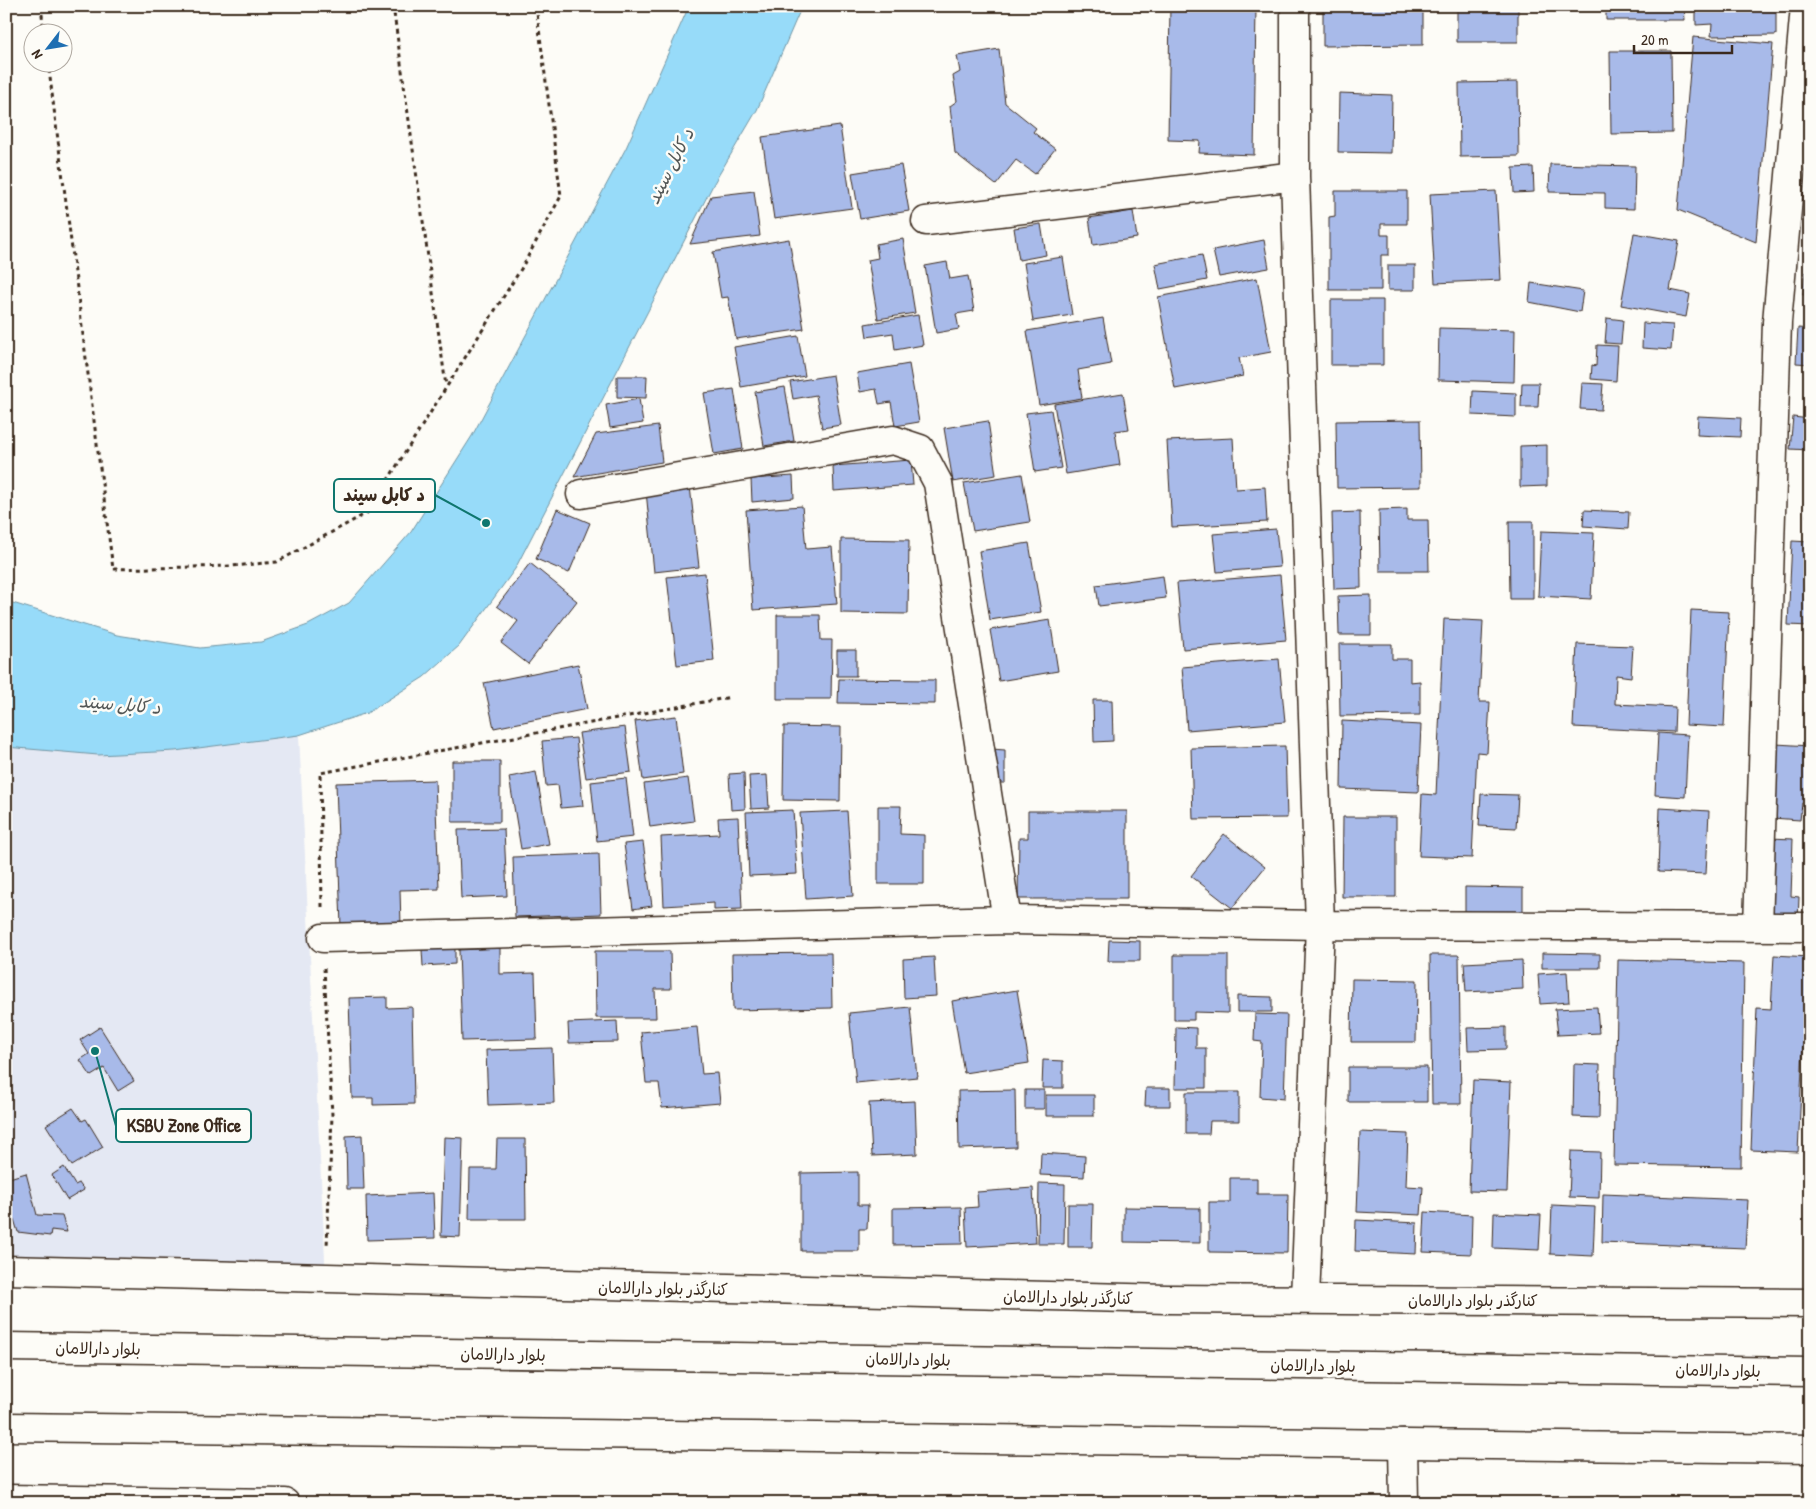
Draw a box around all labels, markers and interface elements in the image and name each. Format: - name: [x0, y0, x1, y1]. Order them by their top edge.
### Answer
- north arrow: [22, 22, 72, 72]
- scale bar: [1634, 22, 1731, 54]
- text: 20 m: [1641, 29, 1668, 50]
- text: N: [26, 46, 46, 63]
- water label: د کابل سيند: [640, 124, 700, 208]
- callout: د کابل سيند: [334, 479, 435, 512]
- text: د کابل سيند: [343, 482, 425, 507]
- water label: د کابل سيند: [78, 688, 162, 720]
- callout: KSBU Zone Office: [116, 1109, 251, 1142]
- text: KSBU Zone Office: [127, 1113, 242, 1138]
- street label: کنارگذر بلوار دارالامان: [598, 1276, 728, 1300]
- street label: کنارگذر بلوار دارالامان: [1003, 1285, 1133, 1309]
- street label: کنارگذر بلوار دارالامان: [1408, 1289, 1538, 1311]
- street label: بلوار دارالامان: [55, 1336, 141, 1360]
- street label: بلوار دارالامان: [460, 1342, 546, 1366]
- street label: بلوار دارالامان: [865, 1347, 951, 1371]
- street label: بلوار دارالامان: [1270, 1353, 1356, 1377]
- street label: بلوار دارالامان: [1675, 1358, 1761, 1382]

